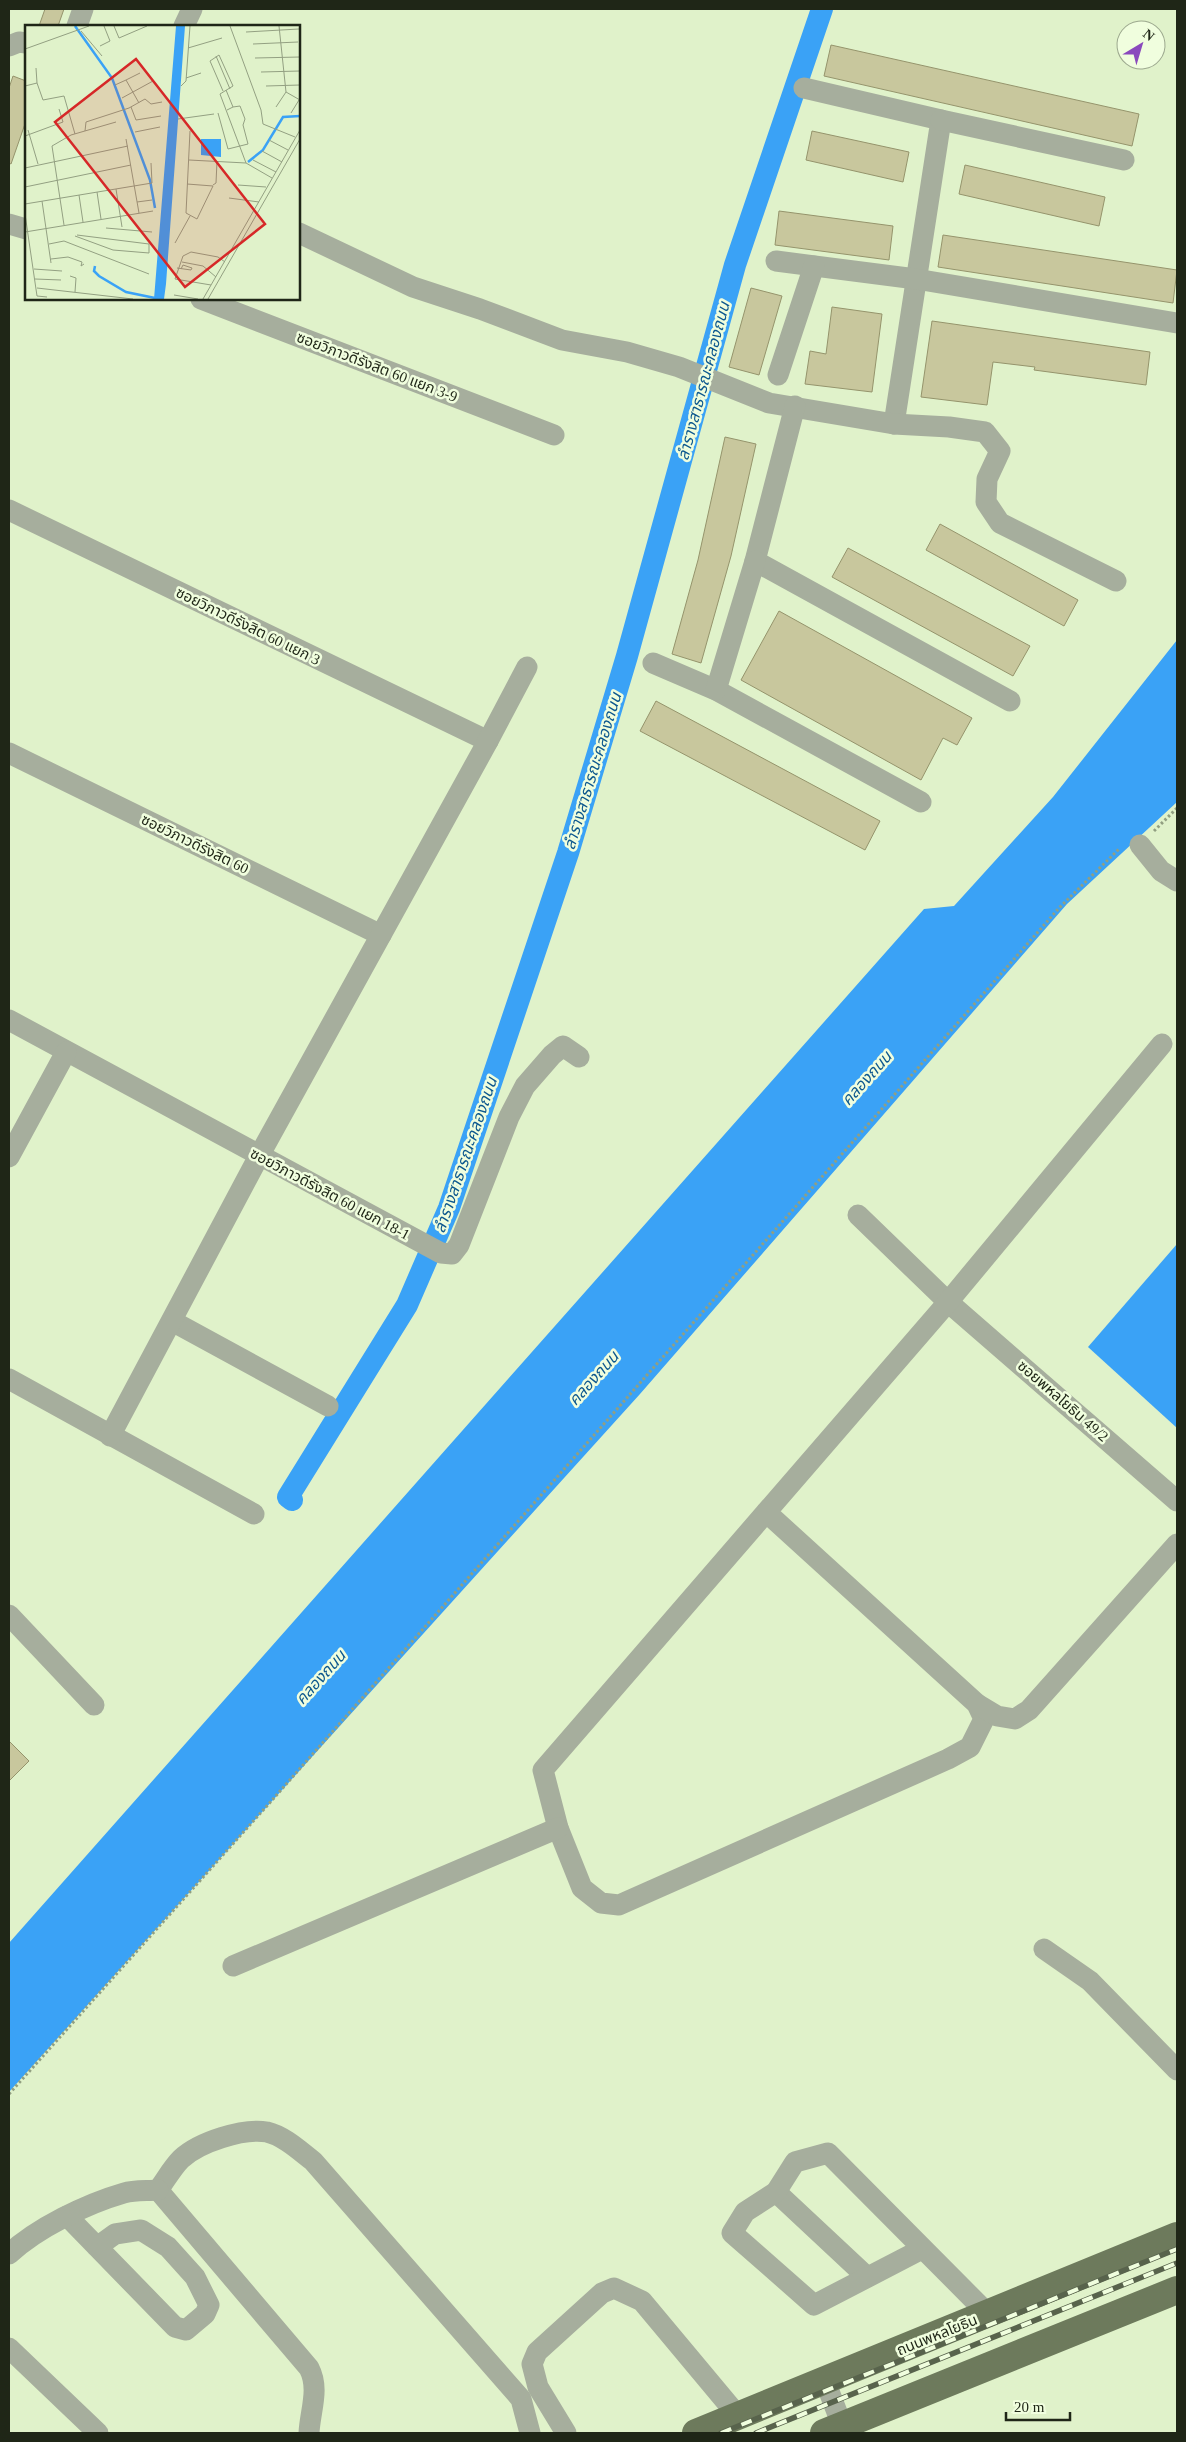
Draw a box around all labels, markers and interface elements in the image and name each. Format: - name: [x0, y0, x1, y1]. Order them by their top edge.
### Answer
- north arrow: [1116, 20, 1166, 70]
- inset map: [25, 25, 300, 300]
- text: N: [1140, 26, 1157, 44]
- water label: ลำรางสาธารณะคลองถนน: [674, 299, 733, 462]
- street label: ซอยวิภาวดีรังสิต 60 แยก 3-9: [294, 329, 460, 405]
- street label: ซอยวิภาวดีรังสิต 60 แยก 3: [173, 584, 323, 668]
- water label: ลำรางสาธารณะคลองถนน: [561, 690, 625, 852]
- street label: ซอยวิภาวดีรังสิต 60: [139, 811, 251, 877]
- water label: คลองถนน: [838, 1047, 896, 1109]
- water label: ลำรางสาธารณะคลองถนน: [431, 1074, 500, 1235]
- street label: ซอยวิภาวดีรังสิต 60 แยก 18-1: [248, 1145, 412, 1243]
- water label: คลองถนน: [565, 1347, 623, 1409]
- street label: ซอยพหลโยธิน 49/2: [1015, 1357, 1111, 1445]
- water label: คลองถนน: [292, 1646, 350, 1708]
- street label: ถนนพหลโยธิน: [894, 2312, 980, 2358]
- scale bar: [1006, 2390, 1070, 2422]
- text: 20 m: [1014, 2399, 1045, 2415]

